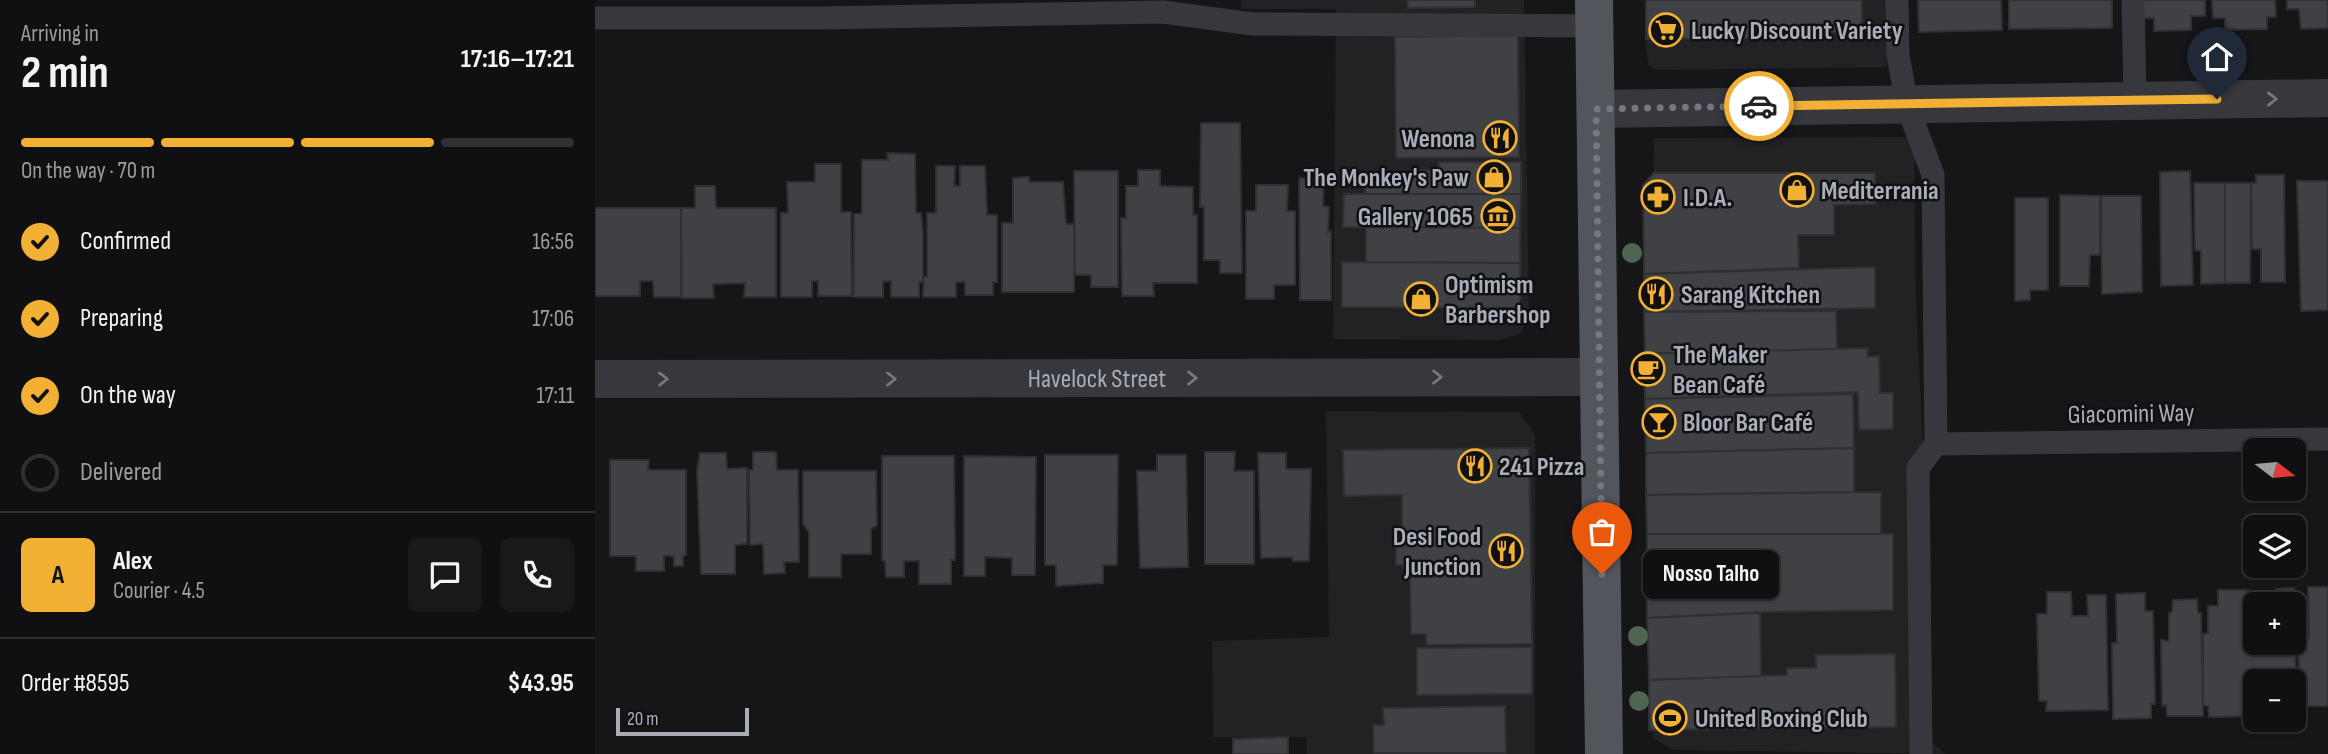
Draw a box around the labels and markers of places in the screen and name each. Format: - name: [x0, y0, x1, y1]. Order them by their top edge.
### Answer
- supermarket icon: Lucky Discount Variety: [1647, 11, 1685, 49]
- place label: Lucky Discount Variety: [1691, 16, 1903, 47]
- pin: [2187, 27, 2247, 99]
- restaurant icon: Wenona: [1481, 119, 1519, 157]
- place label: Wenona: [1401, 124, 1475, 155]
- shop icon: The Monkey's Paw: [1475, 158, 1513, 196]
- place label: The Monkey's Paw: [1303, 163, 1469, 194]
- shop icon: Mediterrania: [1778, 171, 1816, 209]
- place label: Mediterrania: [1821, 176, 1939, 207]
- pharmacy icon: I.D.A.: [1639, 178, 1677, 216]
- place label: I.D.A.: [1683, 183, 1732, 214]
- museum icon: Gallery 1065: [1479, 197, 1517, 235]
- place label: Gallery 1065: [1358, 202, 1473, 233]
- place label: Optimism Barbershop: [1445, 270, 1551, 331]
- restaurant icon: Sarang Kitchen: [1637, 275, 1675, 313]
- shop icon: Optimism Barbershop: [1402, 280, 1440, 318]
- place label: Sarang Kitchen: [1681, 280, 1820, 311]
- place label: The Maker Bean Café: [1673, 340, 1768, 401]
- cafe icon: The Maker Bean Café: [1629, 350, 1667, 388]
- bar icon: Bloor Bar Café: [1640, 403, 1678, 441]
- place label: Bloor Bar Café: [1683, 408, 1813, 439]
- restaurant icon: 241 Pizza: [1456, 447, 1494, 485]
- place label: 241 Pizza: [1499, 452, 1584, 483]
- pin: [1572, 502, 1632, 574]
- place label: Desi Food Junction: [1393, 522, 1481, 583]
- restaurant icon: Desi Food Junction: [1487, 532, 1525, 570]
- callout: Nosso Talho: [1644, 550, 1781, 598]
- sports icon: United Boxing Club: [1651, 699, 1689, 737]
- place label: United Boxing Club: [1695, 704, 1868, 735]

